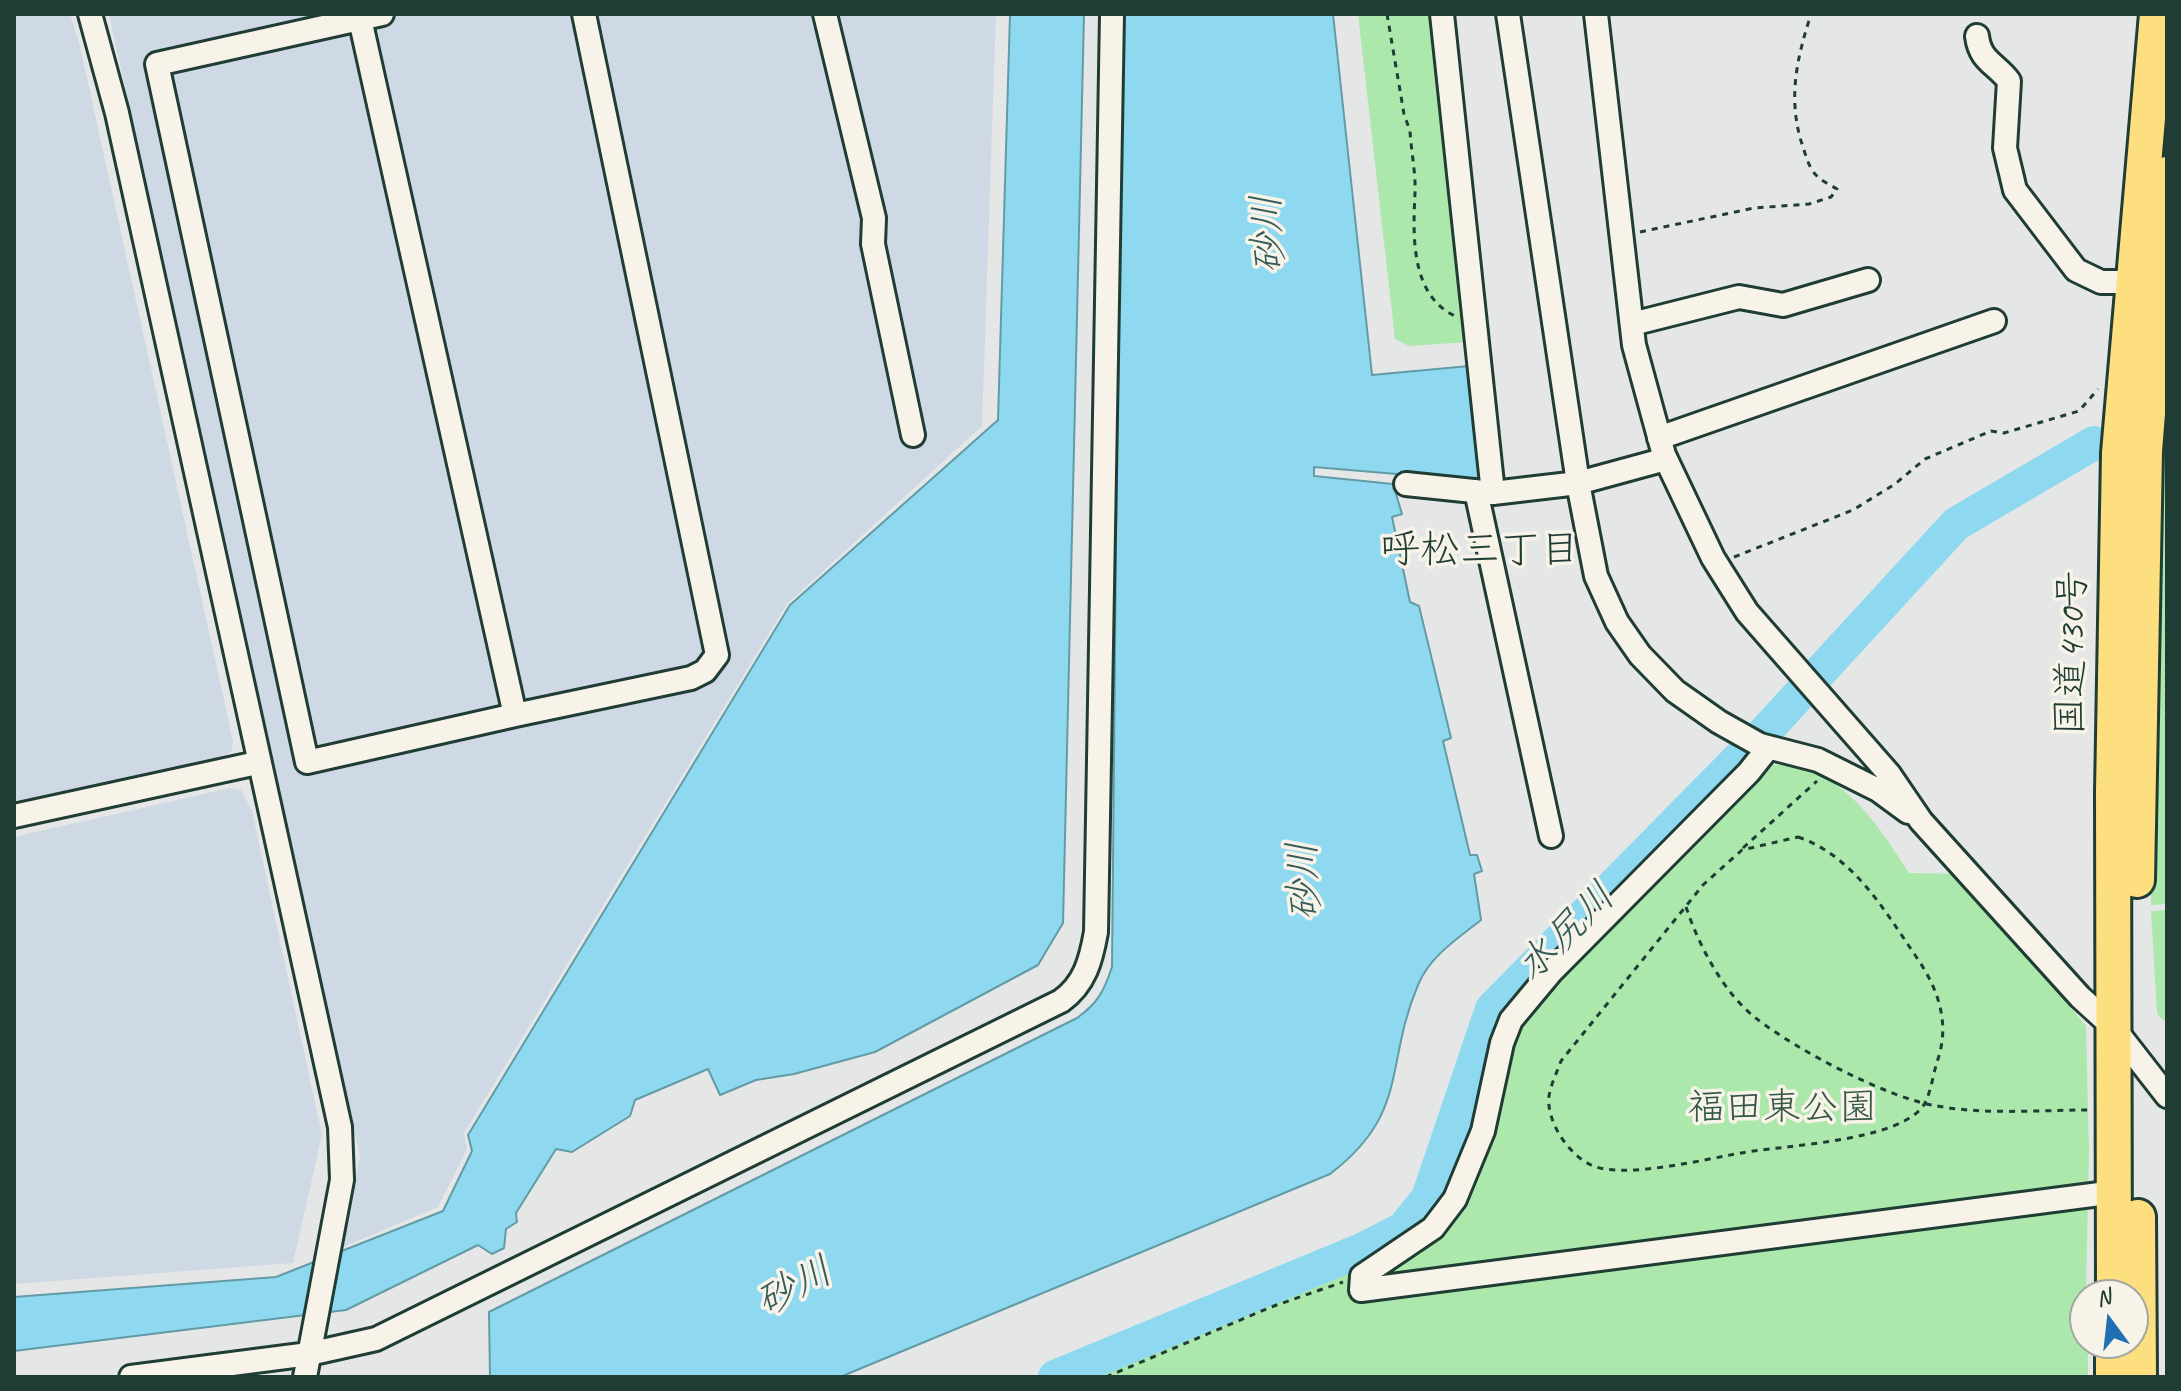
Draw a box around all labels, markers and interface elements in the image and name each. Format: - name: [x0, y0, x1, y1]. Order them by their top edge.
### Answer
- water label: 砂川: [1244, 193, 1296, 275]
- district label: 呼松三丁目: [1380, 528, 1580, 576]
- street label: 国道430号: [2049, 570, 2097, 736]
- water label: 砂川: [1280, 840, 1332, 922]
- water label: 水尻川: [1508, 874, 1626, 992]
- park label: 福田東公園: [1687, 1086, 1877, 1132]
- water label: 砂川: [748, 1248, 842, 1328]
- north arrow: [2069, 1279, 2149, 1359]
- text: N: [2093, 1282, 2114, 1313]

